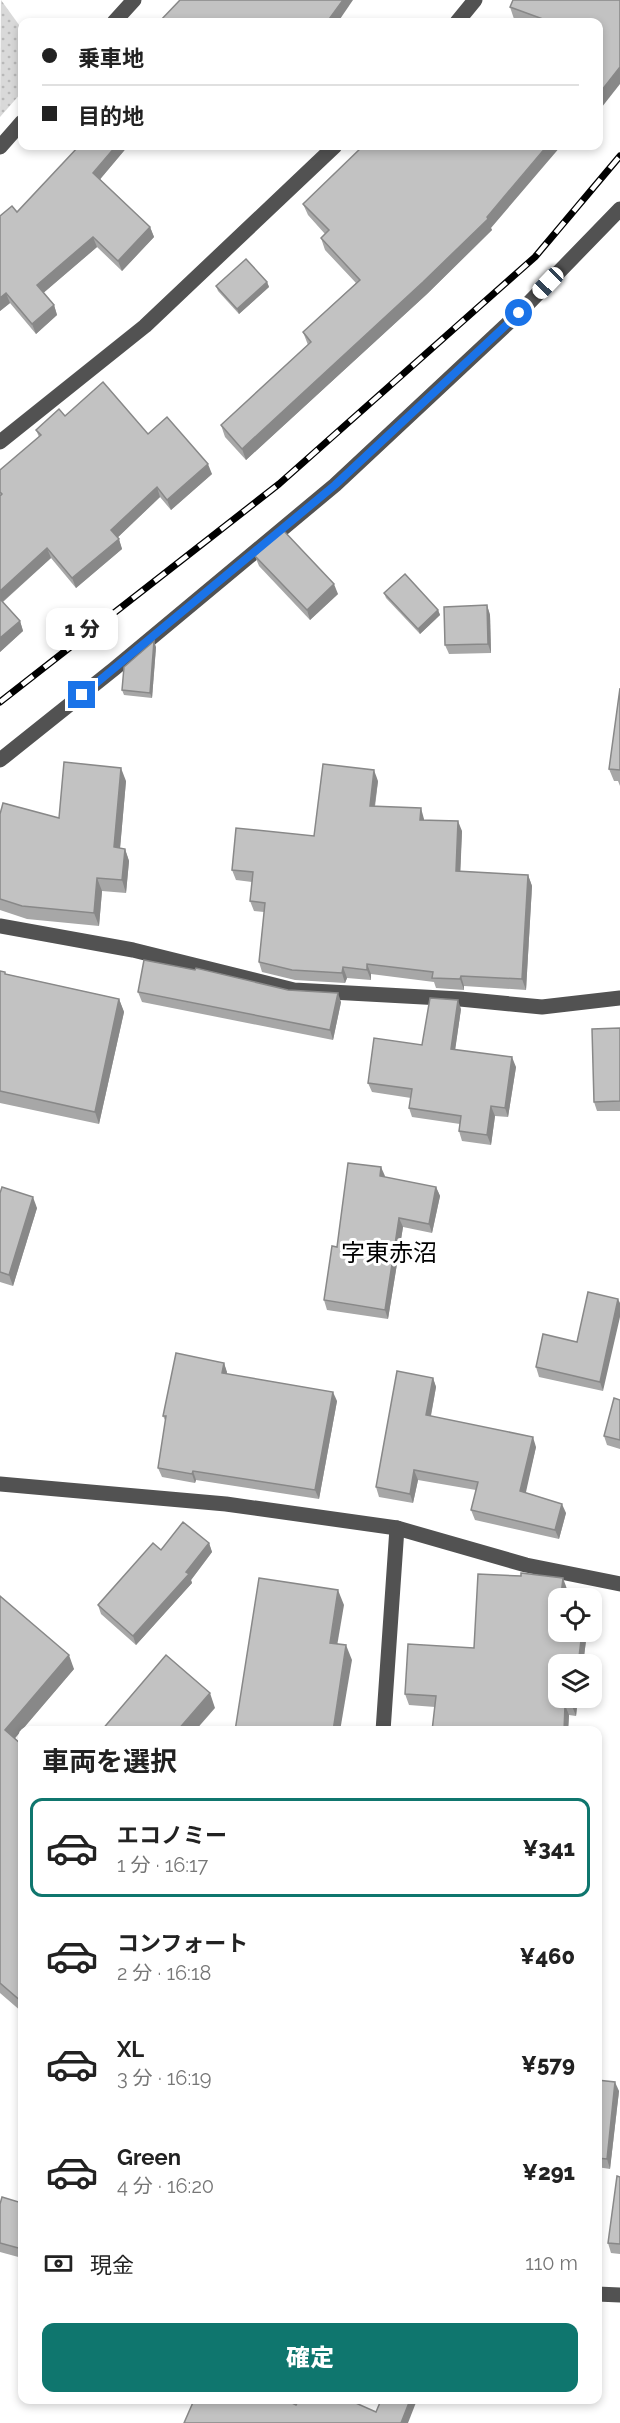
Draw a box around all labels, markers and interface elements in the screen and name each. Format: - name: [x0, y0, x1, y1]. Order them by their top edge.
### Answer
- text: 乗車地: [78, 45, 144, 71]
- text: 目的地: [78, 103, 144, 129]
- car: [529, 264, 567, 302]
- route start: [505, 299, 532, 326]
- callout: 1 分: [46, 608, 118, 650]
- text: 1 分: [64, 617, 100, 641]
- route end: [68, 681, 95, 708]
- district label: 字東赤沼: [341, 1238, 437, 1267]
- map controls: [548, 1588, 602, 1708]
- button: locate: [548, 1588, 602, 1642]
- button: layers: [548, 1654, 602, 1708]
- text: 車両を選択: [42, 1746, 177, 1777]
- icon: car: [45, 1821, 99, 1875]
- text: エコノミー: [117, 1822, 227, 1848]
- text: ¥341: [522, 1835, 575, 1861]
- text: 1 分 · 16:17: [117, 1853, 208, 1877]
- icon: car: [45, 1929, 99, 1983]
- text: コンフォート: [117, 1930, 248, 1956]
- text: ¥460: [519, 1943, 575, 1969]
- text: 2 分 · 16:18: [117, 1961, 211, 1985]
- text: XL: [117, 2036, 144, 2062]
- icon: car: [45, 2037, 99, 2091]
- text: ¥579: [521, 2051, 575, 2077]
- text: 3 分 · 16:19: [117, 2066, 211, 2090]
- text: Green: [117, 2144, 181, 2170]
- icon: car: [45, 2145, 99, 2199]
- text: ¥291: [522, 2159, 575, 2185]
- text: 4 分 · 16:20: [117, 2174, 214, 2198]
- icon: cash: [42, 2247, 75, 2280]
- text: 110 m: [525, 2251, 578, 2275]
- text: 現金: [90, 2252, 134, 2278]
- button: 確定: [42, 2323, 578, 2392]

